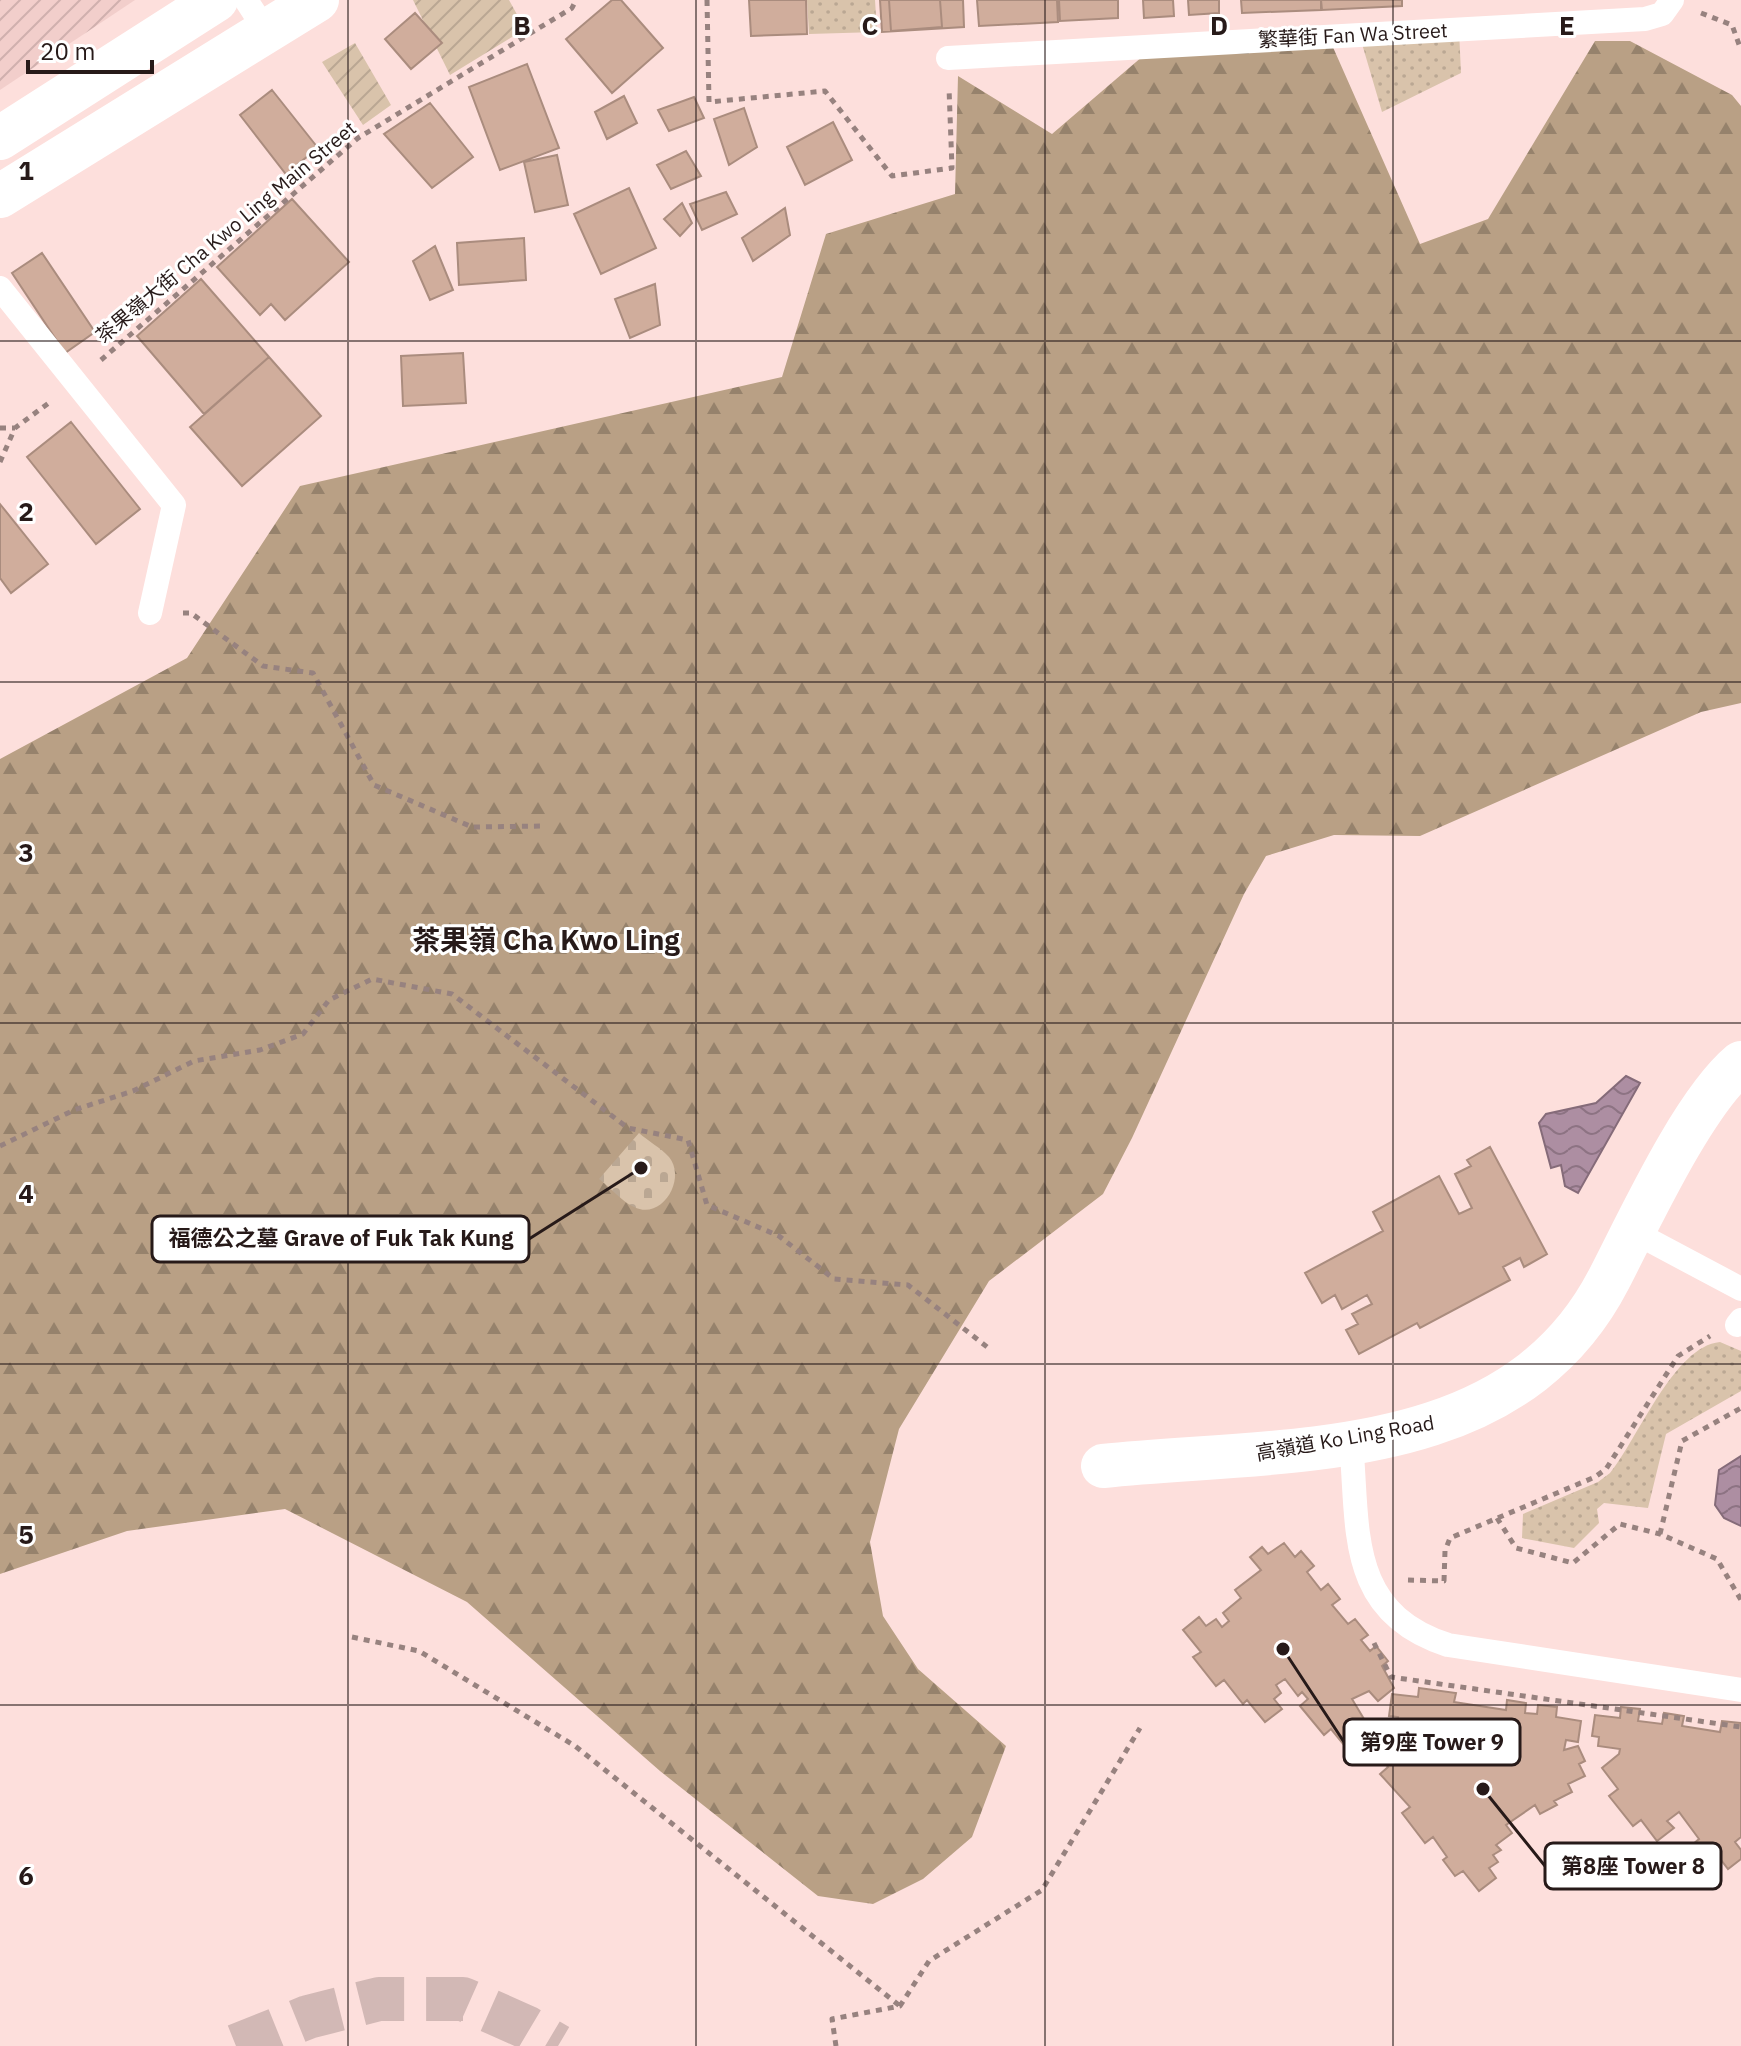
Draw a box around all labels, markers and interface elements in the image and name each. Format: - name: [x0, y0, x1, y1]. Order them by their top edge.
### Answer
- text: B: [513, 8, 531, 42]
- text: C: [862, 8, 879, 42]
- text: D: [1210, 8, 1228, 42]
- text: E: [1559, 8, 1575, 42]
- street label: 繁華街 Fan Wa Street: [1258, 16, 1448, 53]
- scale bar: [28, 24, 152, 74]
- text: 20 m: [40, 35, 95, 67]
- street label: 茶果嶺大街 Cha Kwo Ling Main Street: [90, 115, 362, 349]
- text: 1: [18, 153, 34, 187]
- text: 2: [18, 494, 34, 528]
- text: 3: [18, 835, 34, 869]
- district label: 茶果嶺 Cha Kwo Ling: [412, 921, 680, 958]
- text: 4: [18, 1176, 34, 1210]
- callout: 福德公之墓 Grave of Fuk Tak Kung: [152, 1216, 529, 1262]
- text: 福德公之墓 Grave of Fuk Tak Kung: [169, 1223, 514, 1252]
- street label: 高嶺道 Ko Ling Road: [1254, 1409, 1436, 1466]
- text: 5: [18, 1517, 34, 1551]
- callout: 第9座 Tower 9: [1344, 1719, 1520, 1765]
- text: 第9座 Tower 9: [1360, 1727, 1504, 1756]
- callout: 第8座 Tower 8: [1545, 1843, 1721, 1889]
- text: 第8座 Tower 8: [1561, 1851, 1705, 1880]
- text: 6: [18, 1858, 34, 1892]

